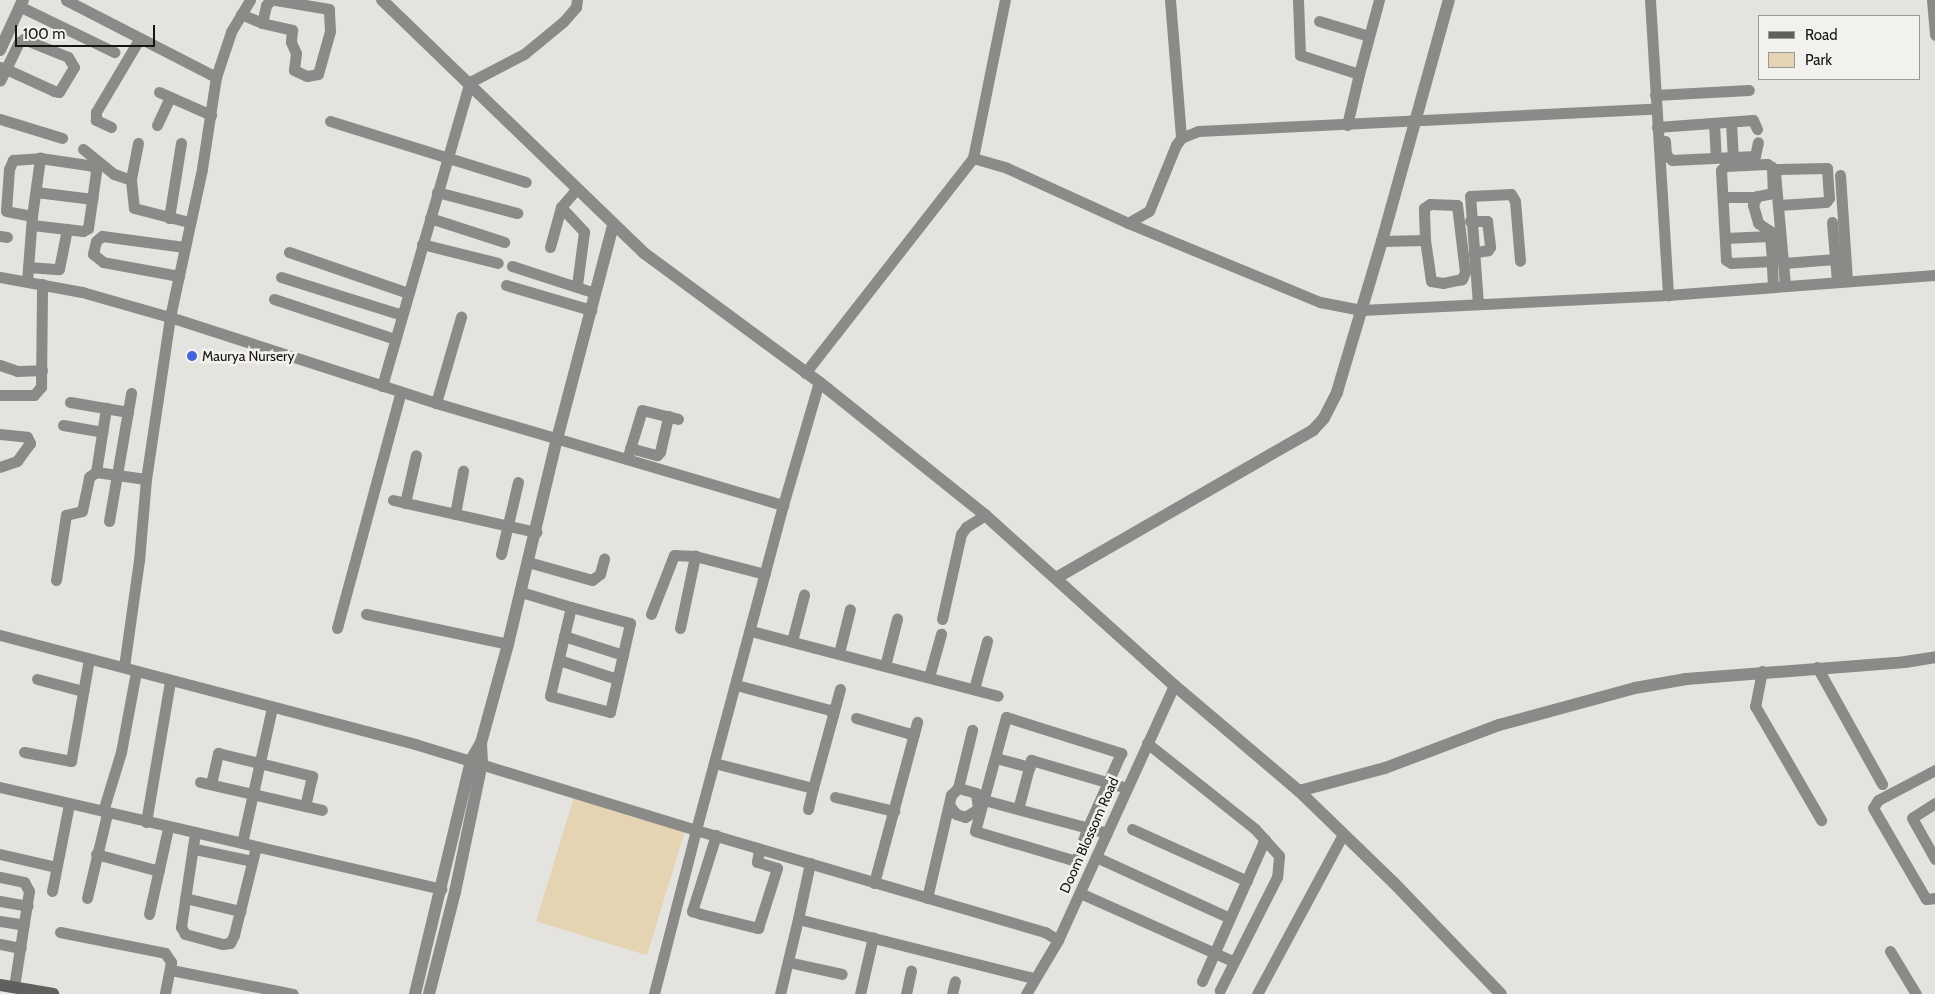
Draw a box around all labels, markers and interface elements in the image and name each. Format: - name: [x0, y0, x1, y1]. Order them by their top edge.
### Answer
- scale bar: [18, 15, 158, 47]
- legend: [1758, 15, 1920, 80]
- text: 100 m: [23, 25, 65, 43]
- text: Road: [1805, 26, 1838, 44]
- text: Park: [1805, 51, 1832, 69]
- place label: Maurya Nursery: [202, 348, 295, 364]
- marker: Maurya Nursery: [186, 350, 198, 362]
- street label: Doom Blossom Road: [1056, 774, 1122, 896]

